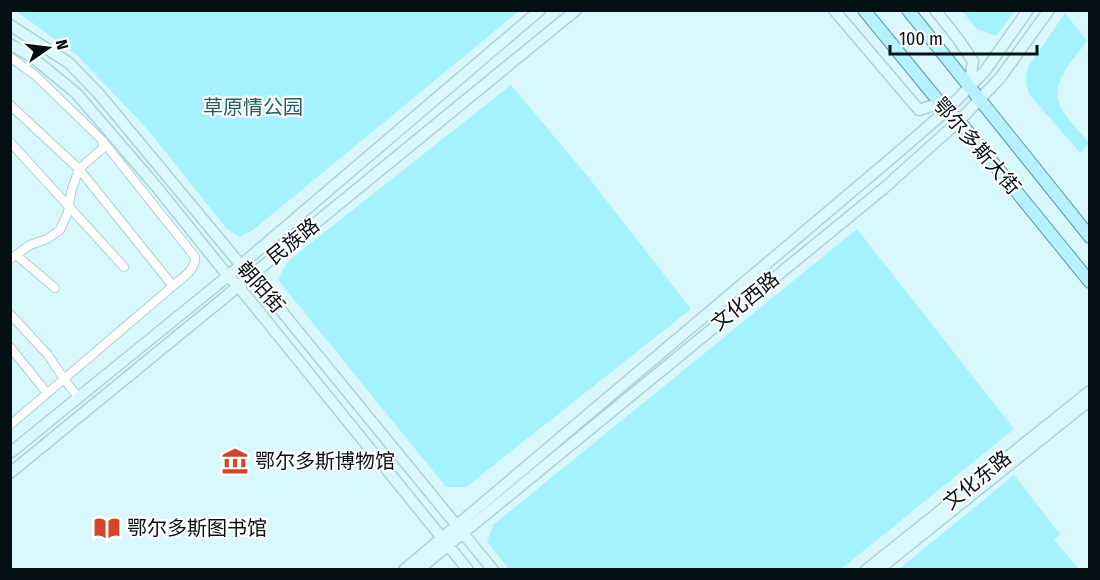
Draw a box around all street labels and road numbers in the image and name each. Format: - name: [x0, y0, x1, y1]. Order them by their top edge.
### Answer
- street label: 鄂尔多斯大街: [929, 93, 1025, 199]
- street label: 民族路: [262, 213, 324, 269]
- street label: 朝阳街: [232, 256, 290, 318]
- street label: 文化西路: [706, 267, 784, 335]
- street label: 文化东路: [938, 446, 1016, 514]

